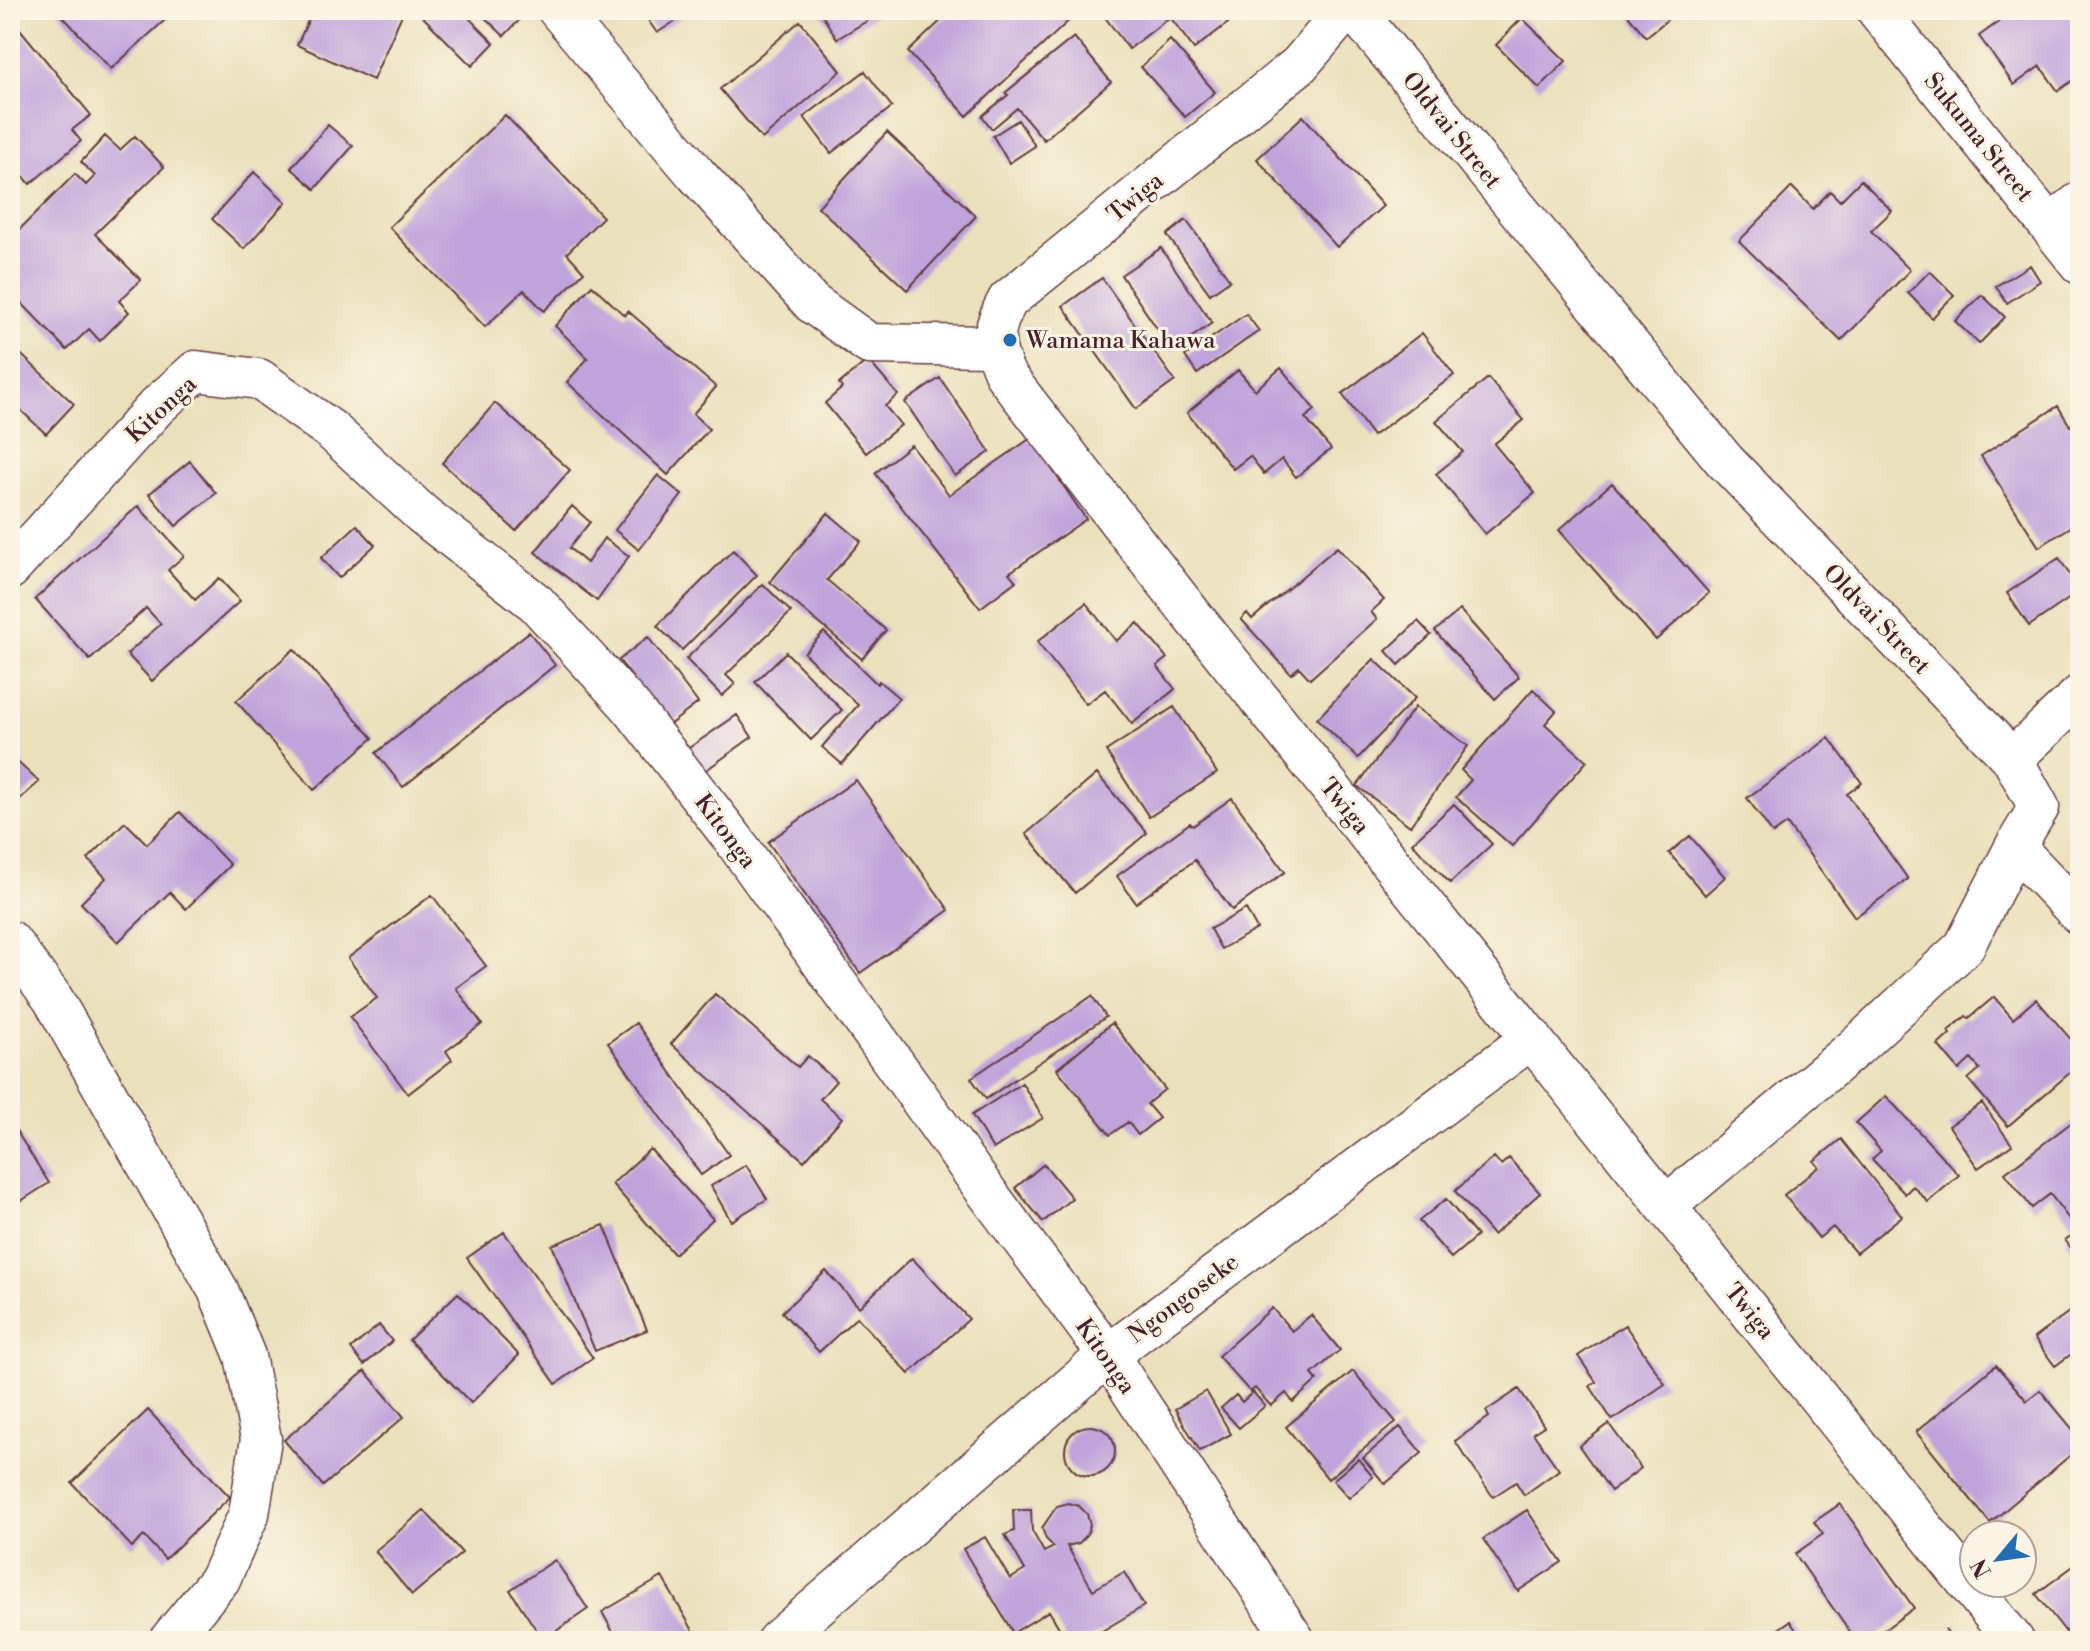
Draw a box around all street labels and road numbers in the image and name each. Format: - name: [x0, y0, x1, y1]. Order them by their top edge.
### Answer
- street label: Oldvai Street: [1395, 66, 1508, 196]
- street label: Sukuma Street: [1917, 67, 2040, 209]
- street label: Twiga: [1101, 166, 1171, 230]
- street label: Kitonga: [120, 369, 204, 450]
- street label: Oldvai Street: [1816, 558, 1937, 681]
- street label: Twiga: [1312, 772, 1376, 842]
- street label: Kitonga: [687, 788, 763, 876]
- street label: Ngongoseke: [1122, 1247, 1245, 1350]
- street label: Twiga: [1717, 1277, 1781, 1347]
- street label: Kitonga: [1068, 1313, 1143, 1401]

